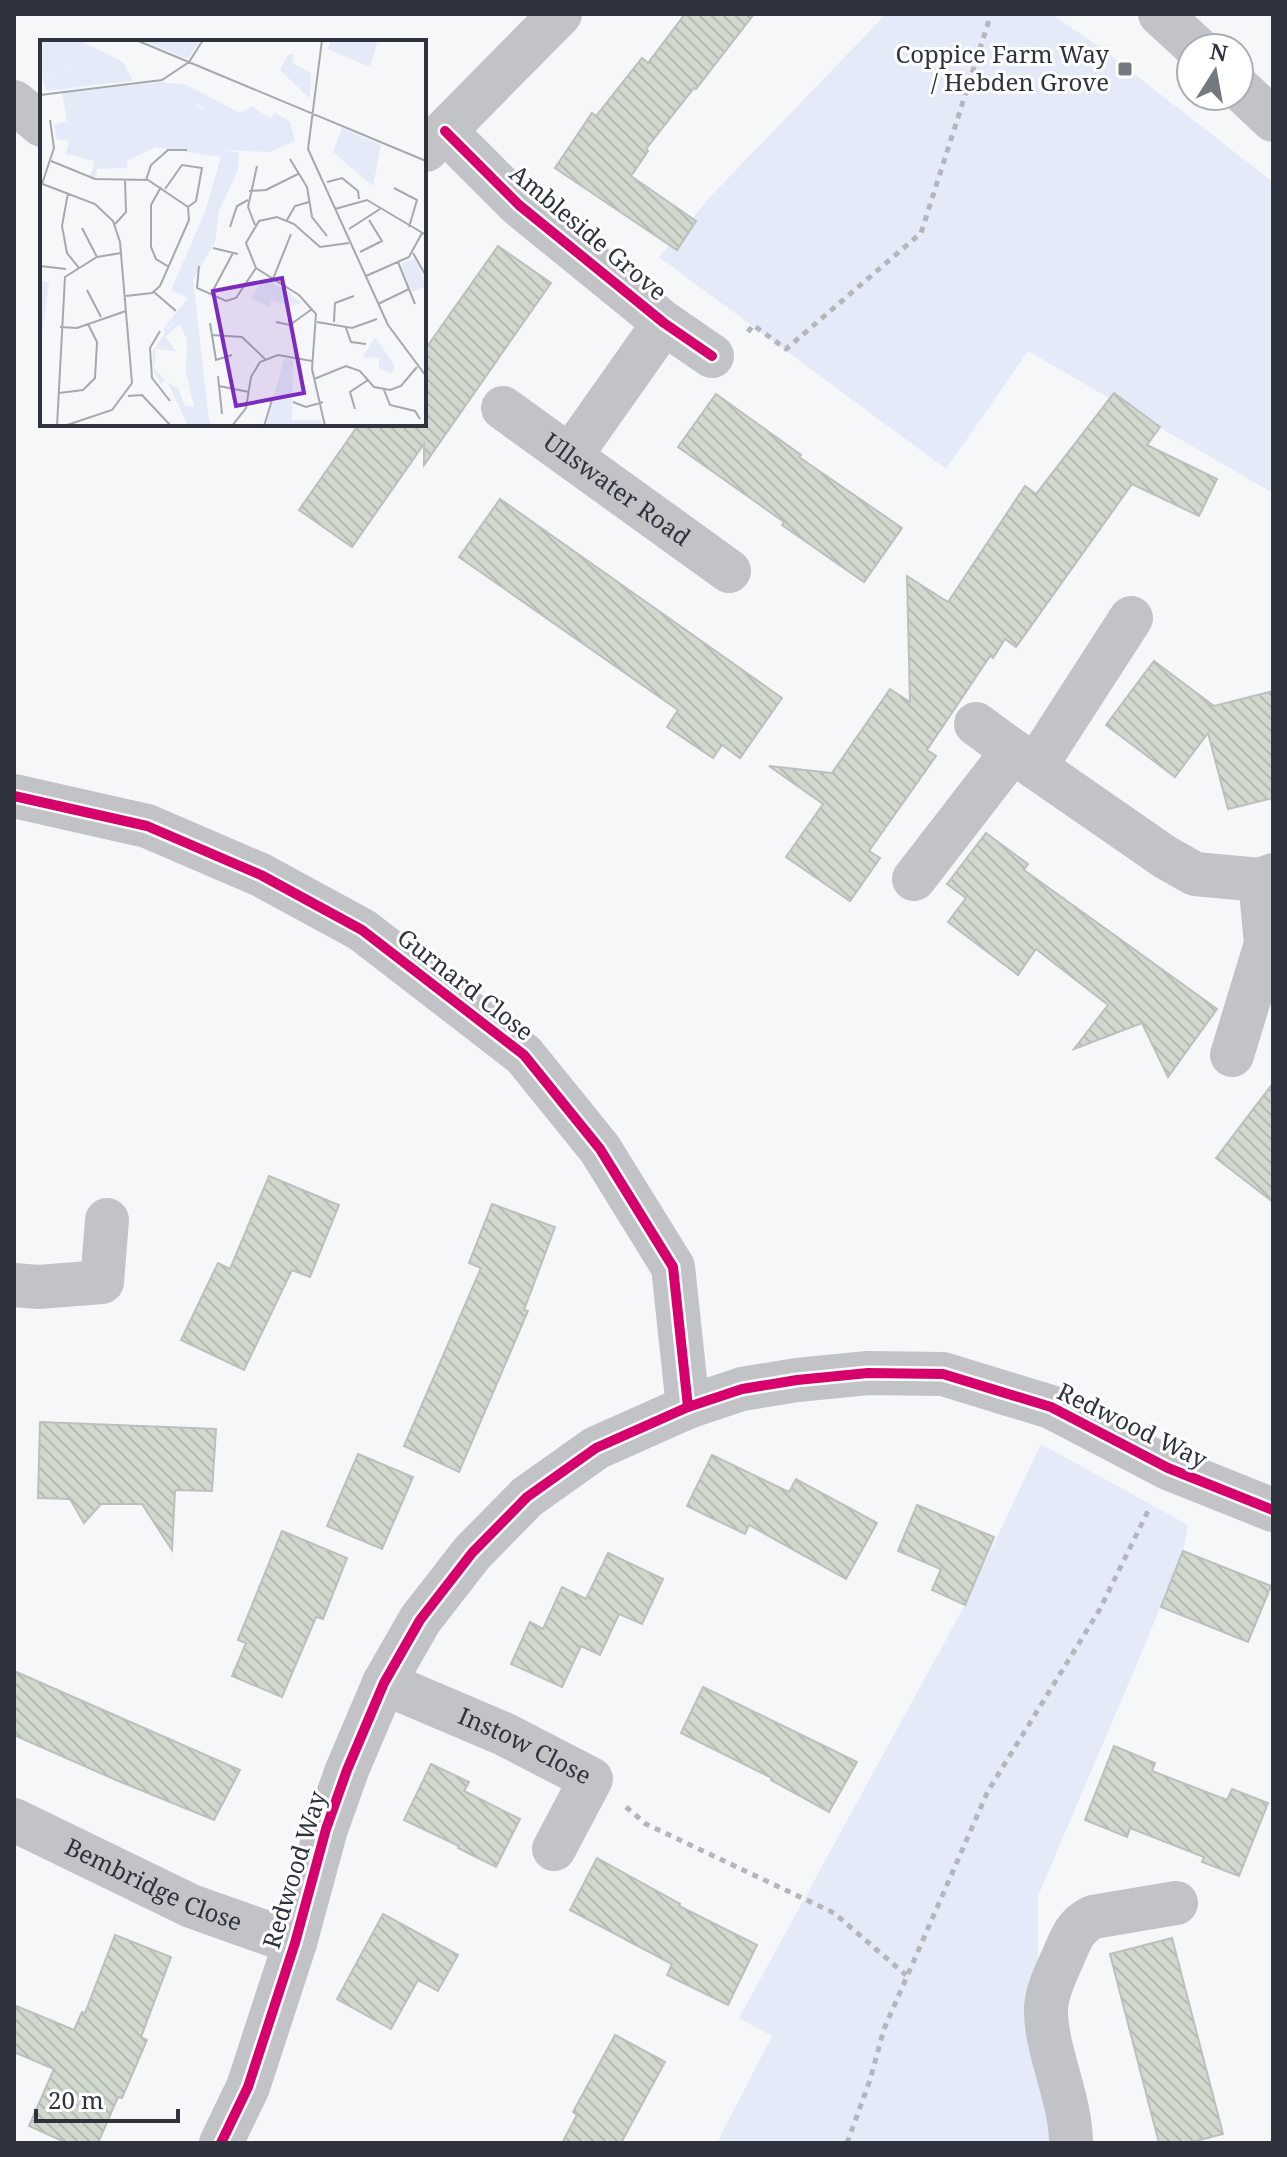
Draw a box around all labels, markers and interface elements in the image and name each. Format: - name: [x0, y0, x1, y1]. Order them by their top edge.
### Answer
- north arrow: [1175, 32, 1255, 112]
- text: N: [1208, 35, 1230, 68]
- place label: Coppice Farm Way / Hebden Grove: [895, 37, 1109, 98]
- inset map: [40, 40, 426, 426]
- marker: Coppice Farm Way / Hebden Grove: [1116, 60, 1134, 78]
- street label: Ambleside Grove: [503, 156, 675, 307]
- street label: Ullswater Road: [537, 424, 698, 553]
- street label: Gurnard Close: [391, 920, 541, 1048]
- street label: Redwood Way: [1052, 1374, 1213, 1475]
- street label: Instow Close: [454, 1698, 597, 1791]
- street label: Redwood Way: [254, 1787, 333, 1952]
- street label: Bembridge Close: [60, 1829, 247, 1938]
- scale bar: [36, 2073, 178, 2123]
- text: 20 m: [48, 2083, 104, 2116]

